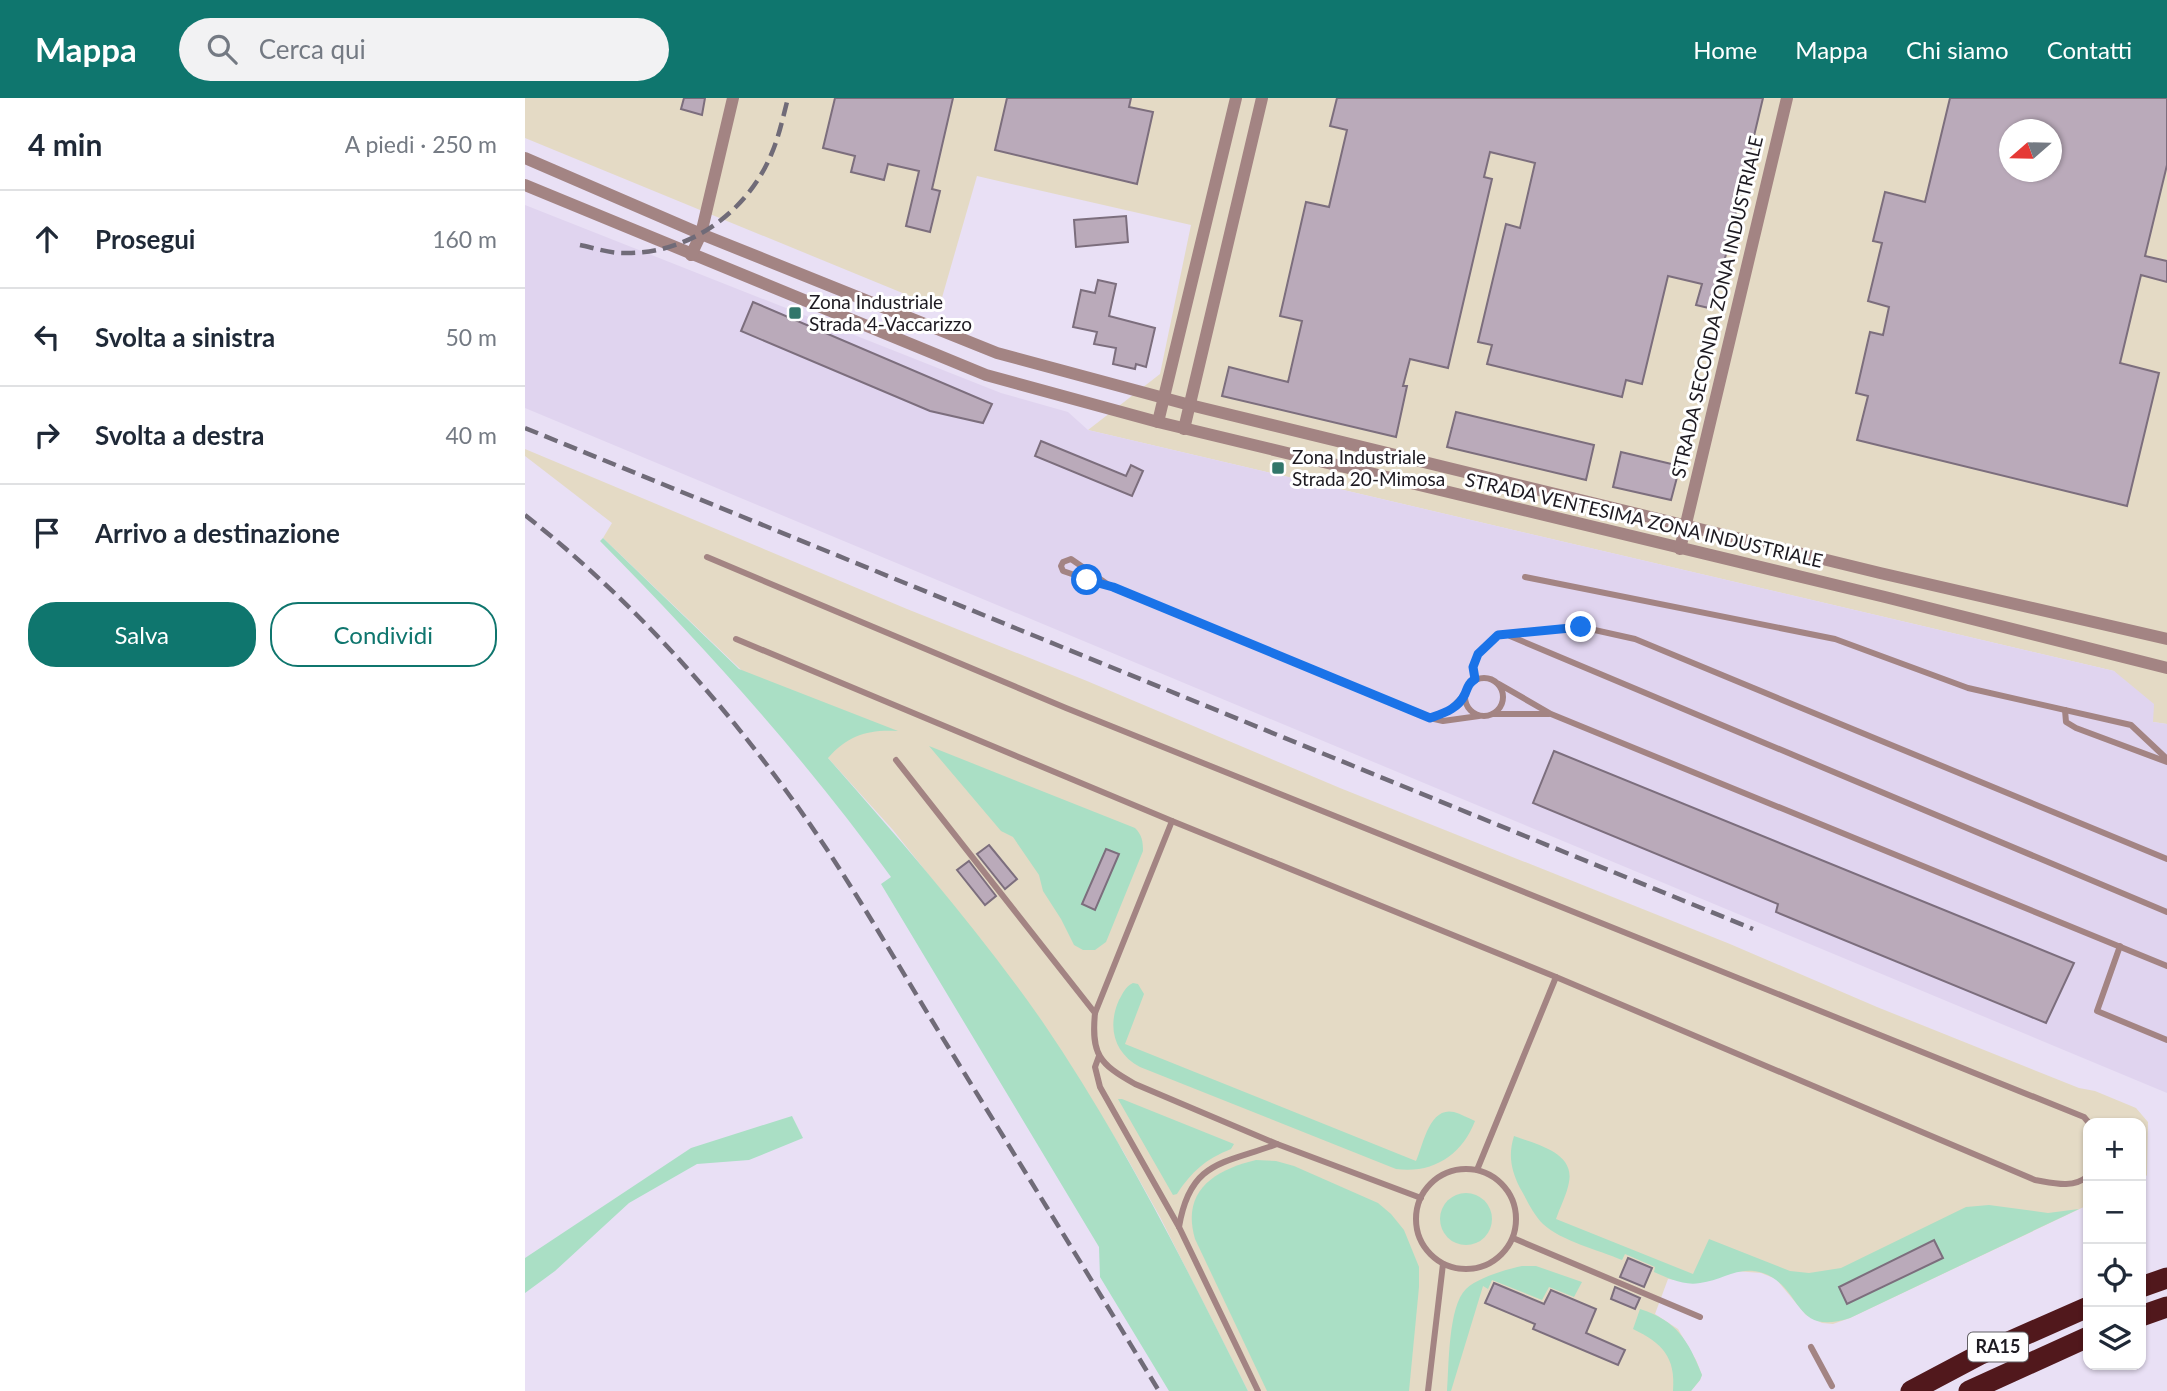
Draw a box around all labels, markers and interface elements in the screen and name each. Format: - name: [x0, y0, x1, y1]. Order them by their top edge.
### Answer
- search box: [179, 18, 669, 81]
- text: Mappa: [35, 29, 137, 69]
- icon: search: [203, 30, 241, 68]
- text: Cerca qui: [259, 33, 366, 65]
- text: Home: [1693, 35, 1757, 64]
- text: Mappa: [1795, 35, 1868, 64]
- text: Chi siamo: [1906, 35, 2009, 64]
- text: Contatti: [2047, 35, 2132, 64]
- north arrow: [1999, 119, 2062, 182]
- text: 4 min: [28, 126, 102, 162]
- text: A piedi · 250 m: [345, 130, 497, 158]
- street label: STRADA SECONDA ZONA INDUSTRIALE: [1666, 134, 1767, 480]
- icon: ahead: [28, 220, 66, 258]
- text: Prosegui: [95, 223, 195, 255]
- text: 160 m: [432, 225, 497, 253]
- place label: Zona Industriale Strada 4-Vaccarizzo: [809, 290, 972, 335]
- marker: Zona Industriale Strada 4-Vaccarizzo: [787, 305, 803, 321]
- icon: left: [28, 318, 66, 356]
- text: Svolta a sinistra: [95, 321, 275, 353]
- text: 50 m: [446, 323, 497, 351]
- icon: right: [28, 416, 66, 454]
- text: Svolta a destra: [95, 419, 265, 451]
- text: 40 m: [446, 421, 497, 449]
- place label: Zona Industriale Strada 20-Mimosa: [1292, 445, 1445, 490]
- marker: Zona Industriale Strada 20-Mimosa: [1270, 460, 1286, 476]
- street label: STRADA VENTESIMA ZONA INDUSTRIALE: [1463, 467, 1825, 572]
- icon: arrive: [28, 514, 66, 552]
- text: Arrivo a destinazione: [95, 517, 340, 549]
- route start: [1071, 564, 1102, 595]
- button: Salva: [28, 602, 256, 667]
- button: Condividi: [270, 602, 497, 667]
- route end: [1565, 611, 1596, 642]
- map controls: [2083, 1118, 2146, 1370]
- button: +: [2083, 1118, 2146, 1181]
- button: −: [2083, 1181, 2146, 1244]
- button: locate: [2083, 1244, 2146, 1307]
- button: layers: [2083, 1307, 2146, 1370]
- road number: RA15: [1968, 1332, 2028, 1362]

